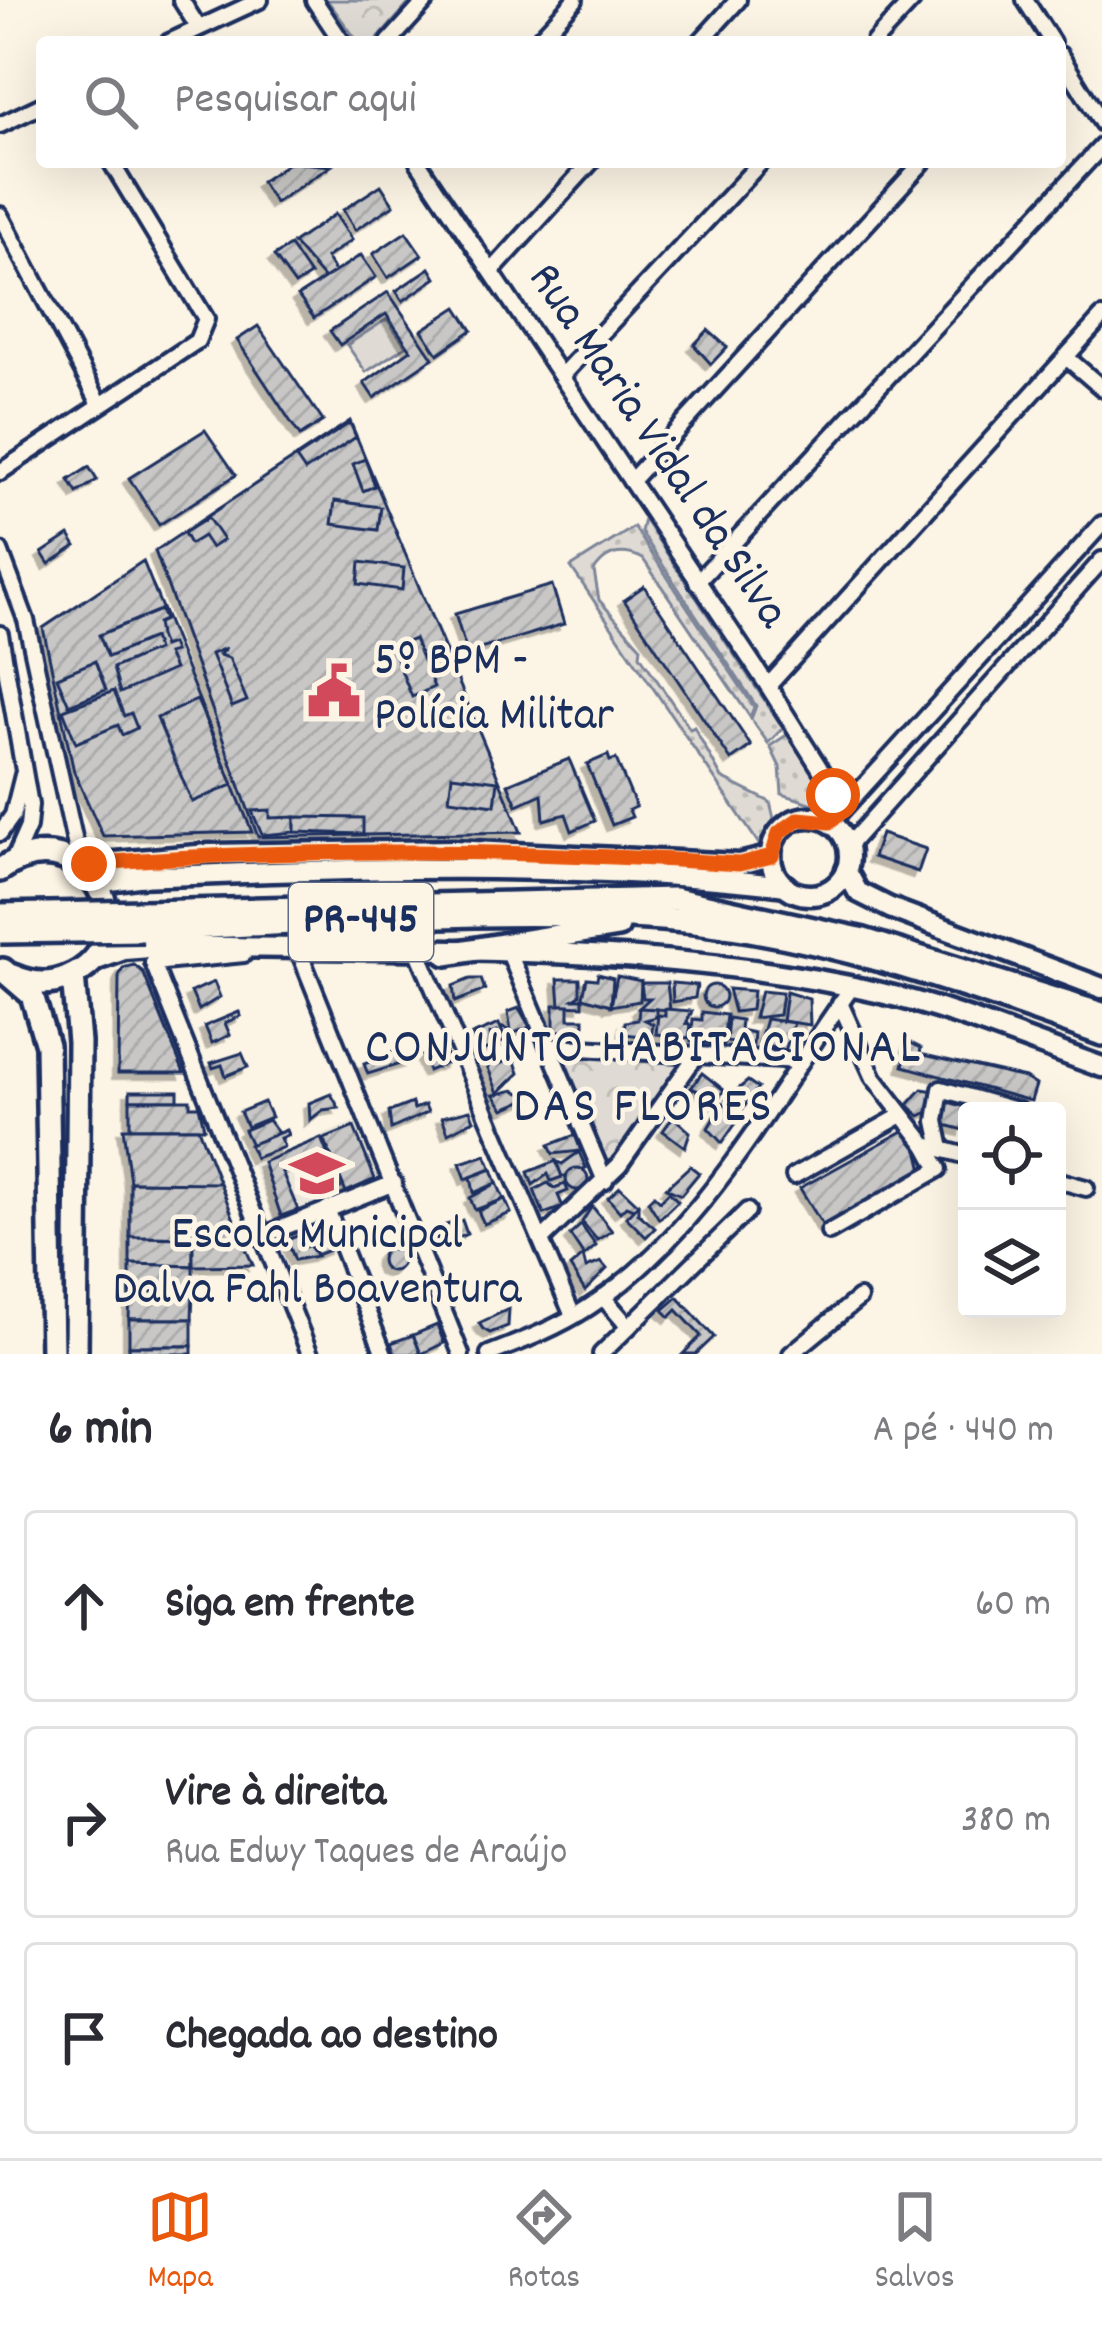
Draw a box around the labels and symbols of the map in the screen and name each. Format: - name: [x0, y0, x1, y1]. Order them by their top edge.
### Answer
- street label: Rua Maria Vidal da Silva: [508, 250, 805, 645]
- place label: 5º BPM - Polícia Militar: [374, 629, 614, 753]
- public building icon: 5º BPM - Polícia Militar: [305, 662, 363, 720]
- route start: [806, 768, 860, 822]
- route end: [62, 837, 116, 891]
- road number: PR-445: [289, 883, 433, 961]
- district label: CONJUNTO HABITACIONAL DAS FLORES: [365, 1015, 923, 1146]
- school or university icon: Escola Municipal Dalva Fahl Boaventura: [288, 1144, 346, 1202]
- place label: Escola Municipal Dalva Fahl Boaventura: [112, 1203, 523, 1327]

